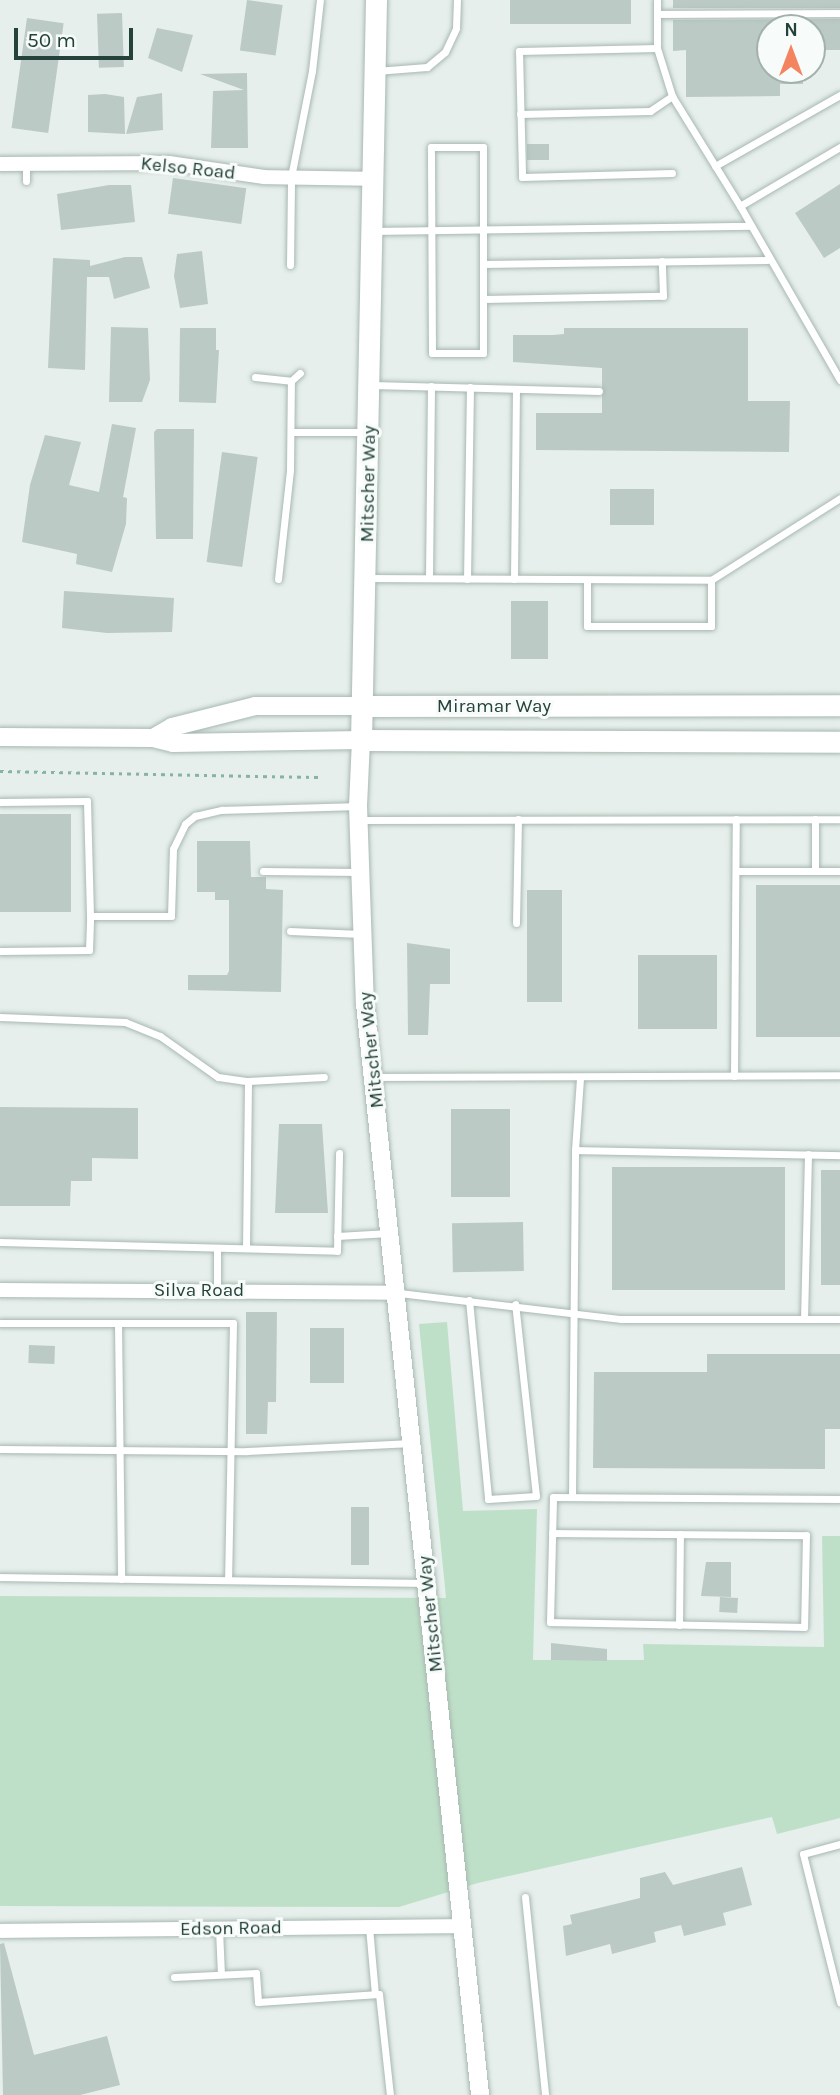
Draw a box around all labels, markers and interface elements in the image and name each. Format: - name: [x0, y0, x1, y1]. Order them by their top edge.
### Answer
- scale bar: [18, 14, 136, 58]
- north arrow: [756, 14, 826, 84]
- text: N: [784, 19, 798, 41]
- text: 50 m: [27, 28, 76, 52]
- street label: Kelso Road: [139, 153, 237, 185]
- street label: Mitscher Way: [357, 425, 381, 543]
- street label: Miramar Way: [437, 696, 551, 718]
- street label: Mitscher Way: [355, 991, 389, 1109]
- street label: Silva Road: [154, 1280, 244, 1302]
- street label: Mitscher Way: [414, 1555, 448, 1673]
- street label: Edson Road: [180, 1917, 282, 1941]

